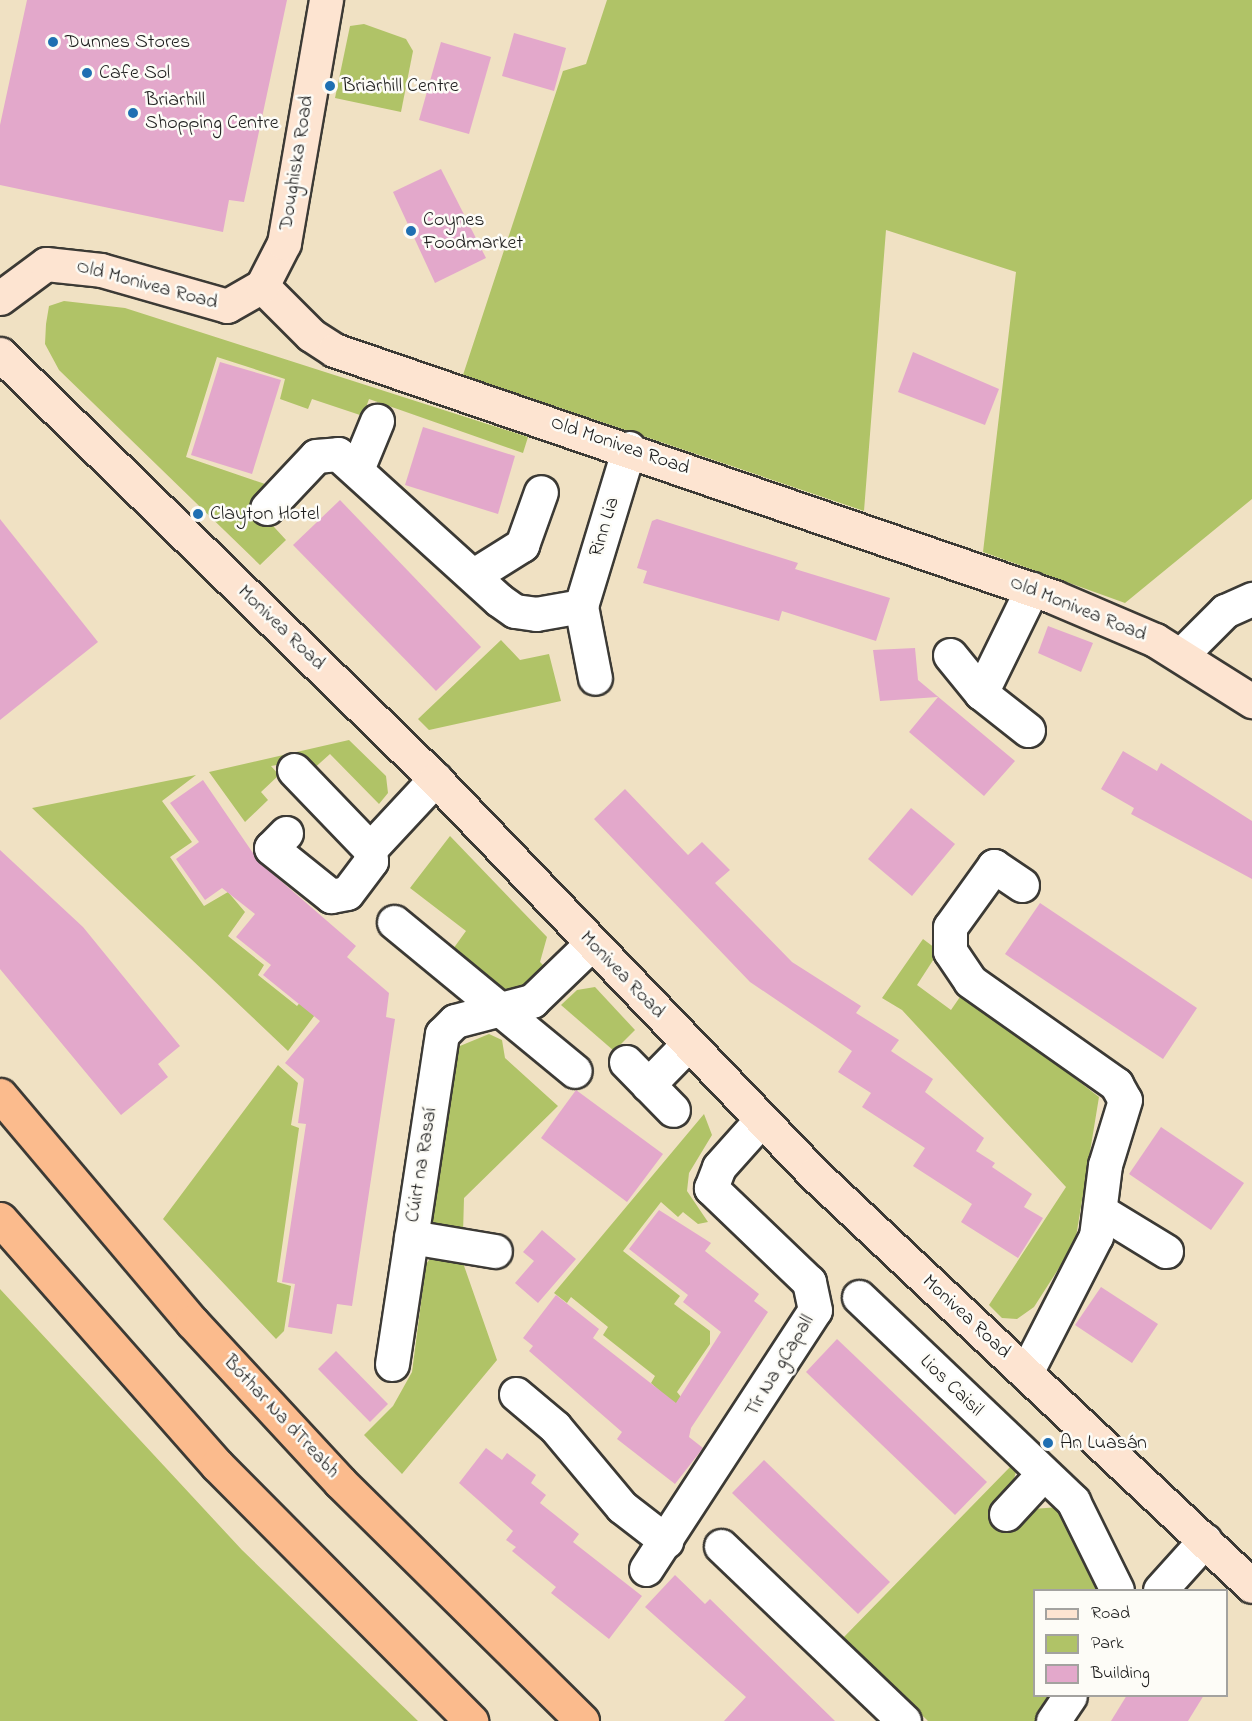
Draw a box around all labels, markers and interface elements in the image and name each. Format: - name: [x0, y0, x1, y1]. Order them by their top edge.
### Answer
- place label: Dunnes Stores: [65, 30, 190, 54]
- marker: Dunnes Stores: [46, 35, 60, 49]
- place label: Cafe Sol: [99, 61, 170, 85]
- marker: Cafe Sol: [80, 66, 94, 80]
- place label: Briarhill Centre: [342, 74, 459, 98]
- marker: Briarhill Centre: [323, 79, 337, 93]
- place label: Briarhill Shopping Centre: [145, 89, 279, 136]
- street label: Doughiska Road: [275, 94, 319, 232]
- marker: Briarhill Shopping Centre: [126, 106, 140, 120]
- place label: Coynes Foodmarket: [423, 208, 523, 255]
- marker: Coynes Foodmarket: [404, 224, 418, 238]
- street label: Old Monivea Road: [74, 255, 220, 315]
- street label: Old Monivea Road: [547, 411, 693, 481]
- street label: Rinn Lia: [585, 494, 625, 560]
- place label: Clayton Hotel: [210, 502, 319, 526]
- marker: Clayton Hotel: [191, 507, 205, 521]
- street label: Old Monivea Road: [1006, 571, 1150, 647]
- street label: Monivea Road: [232, 580, 330, 676]
- street label: Monivea Road: [574, 926, 670, 1024]
- street label: Cúirt na Rasaí: [401, 1106, 443, 1224]
- street label: Monivea Road: [917, 1270, 1015, 1364]
- street label: Tír Na gCapall: [740, 1311, 820, 1421]
- street label: Bóthar Na dTreabh: [218, 1350, 344, 1484]
- street label: Lios Caisil: [914, 1350, 988, 1422]
- place label: An Luasán: [1060, 1431, 1147, 1455]
- marker: An Luasán: [1041, 1436, 1055, 1450]
- legend: [1033, 1589, 1228, 1697]
- text: Road: [1091, 1601, 1130, 1627]
- text: Park: [1091, 1631, 1124, 1657]
- text: Building: [1091, 1661, 1150, 1687]

